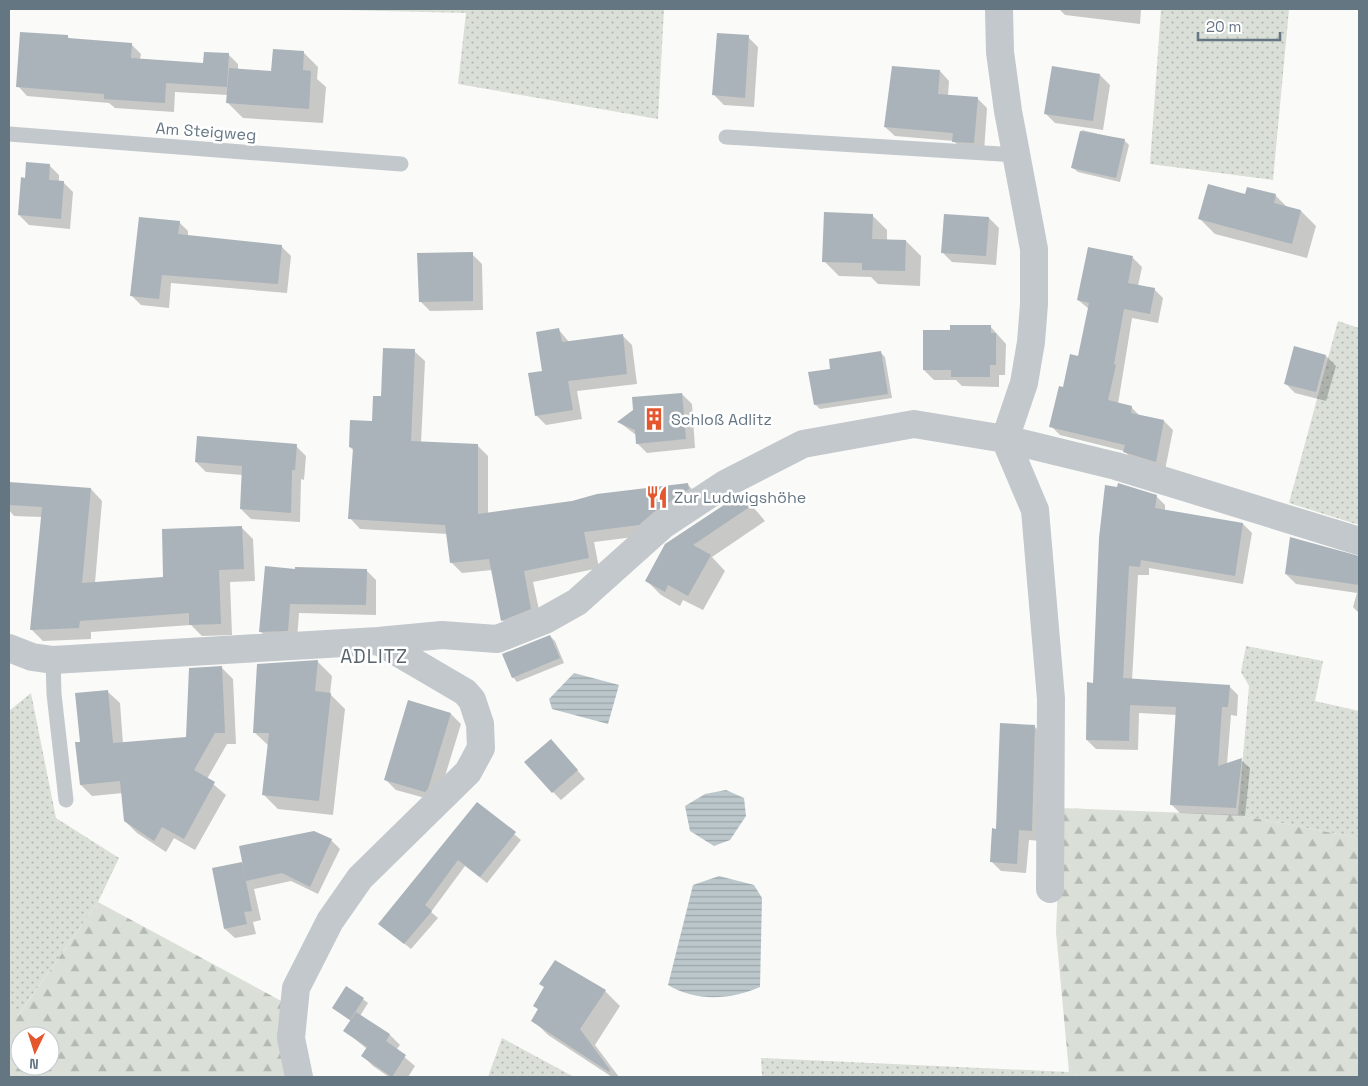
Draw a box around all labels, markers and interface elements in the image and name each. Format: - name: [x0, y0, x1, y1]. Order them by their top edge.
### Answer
- scale bar: [1198, 10, 1280, 42]
- text: 20 m: [1206, 17, 1241, 36]
- street label: Am Steigweg: [155, 118, 257, 145]
- building icon: Schloß Adlitz: [641, 406, 667, 432]
- place label: Schloß Adlitz: [671, 409, 772, 430]
- restaurant icon: Zur Ludwigshöhe: [644, 484, 670, 510]
- place label: Zur Ludwigshöhe: [674, 487, 806, 508]
- district label: ADLITZ: [340, 644, 408, 669]
- north arrow: [10, 1026, 60, 1076]
- text: N: [29, 1055, 39, 1073]

